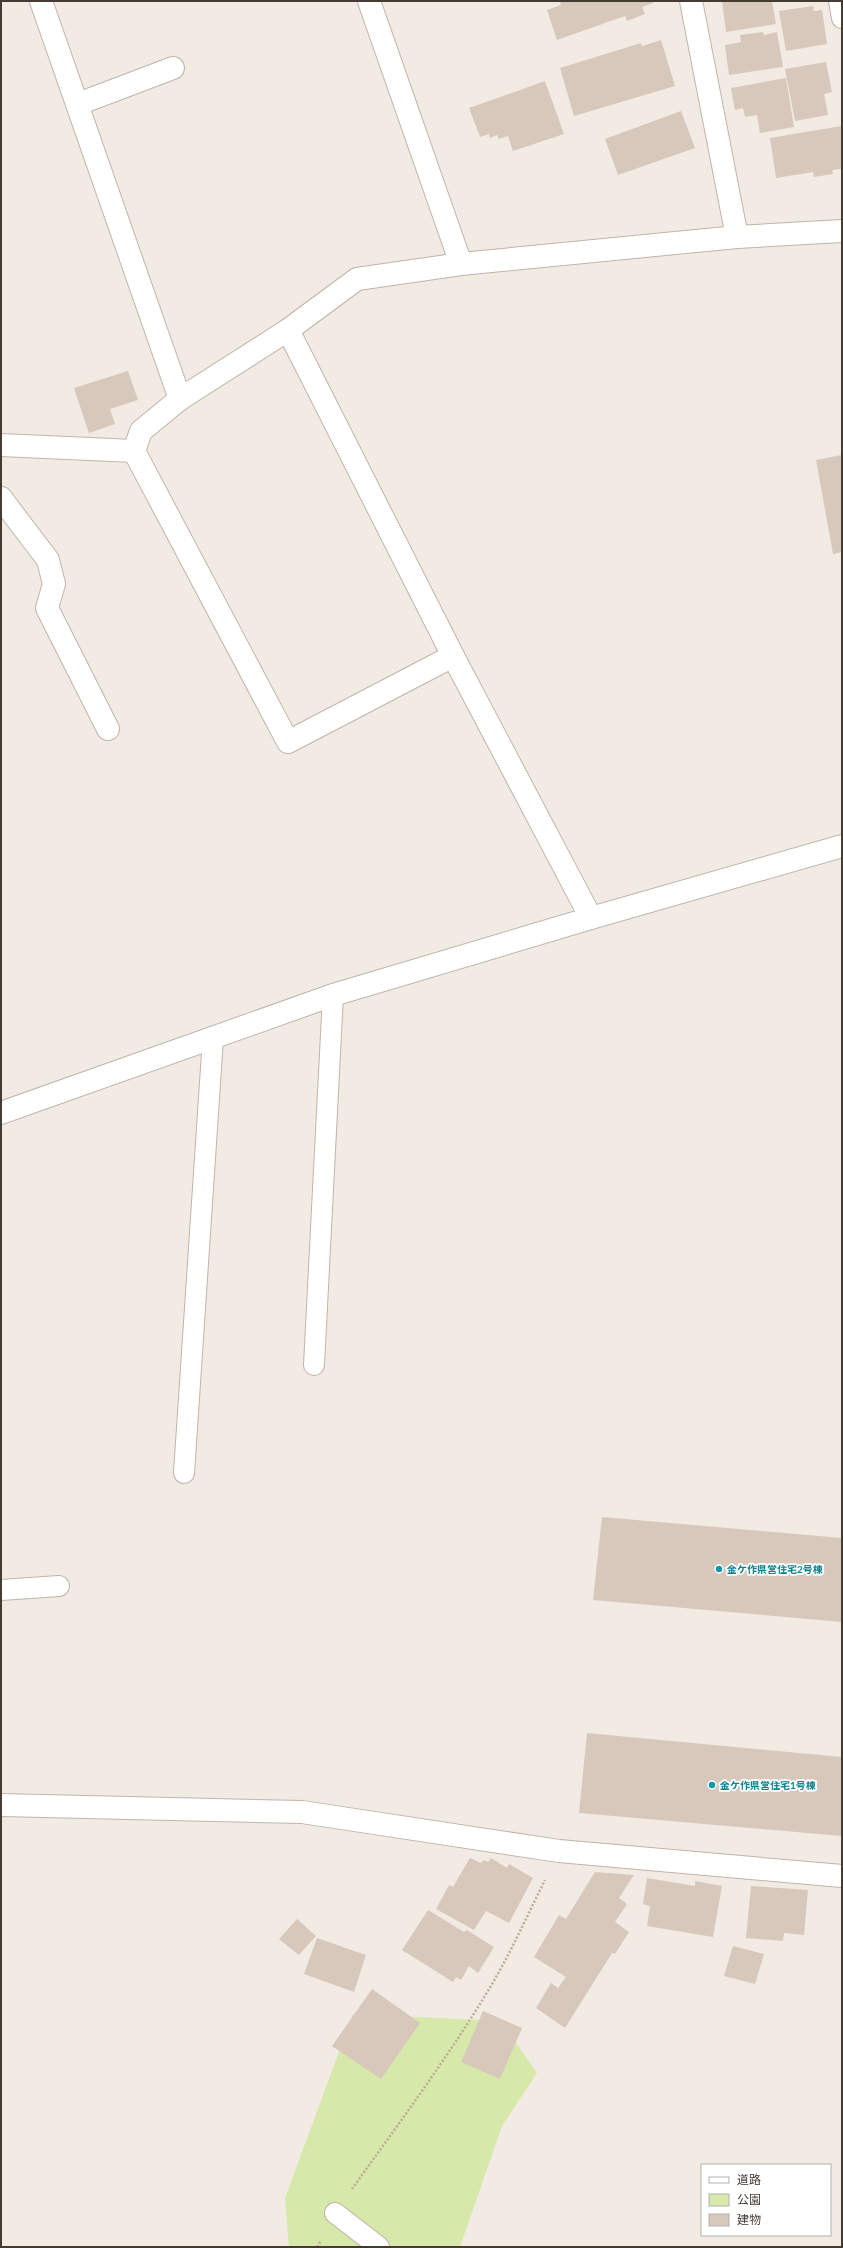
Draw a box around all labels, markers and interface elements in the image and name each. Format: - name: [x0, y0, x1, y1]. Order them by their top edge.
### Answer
- place label: 金ケ作県営住宅2号棟: [727, 1563, 823, 1575]
- marker: 金ケ作県営住宅2号棟: [714, 1564, 724, 1574]
- place label: 金ケ作県営住宅1号棟: [720, 1779, 816, 1791]
- marker: 金ケ作県営住宅1号棟: [707, 1780, 717, 1790]
- legend: [701, 2164, 831, 2236]
- text: 道路: [737, 2172, 761, 2187]
- text: 公園: [737, 2192, 761, 2207]
- text: 建物: [737, 2212, 761, 2227]

